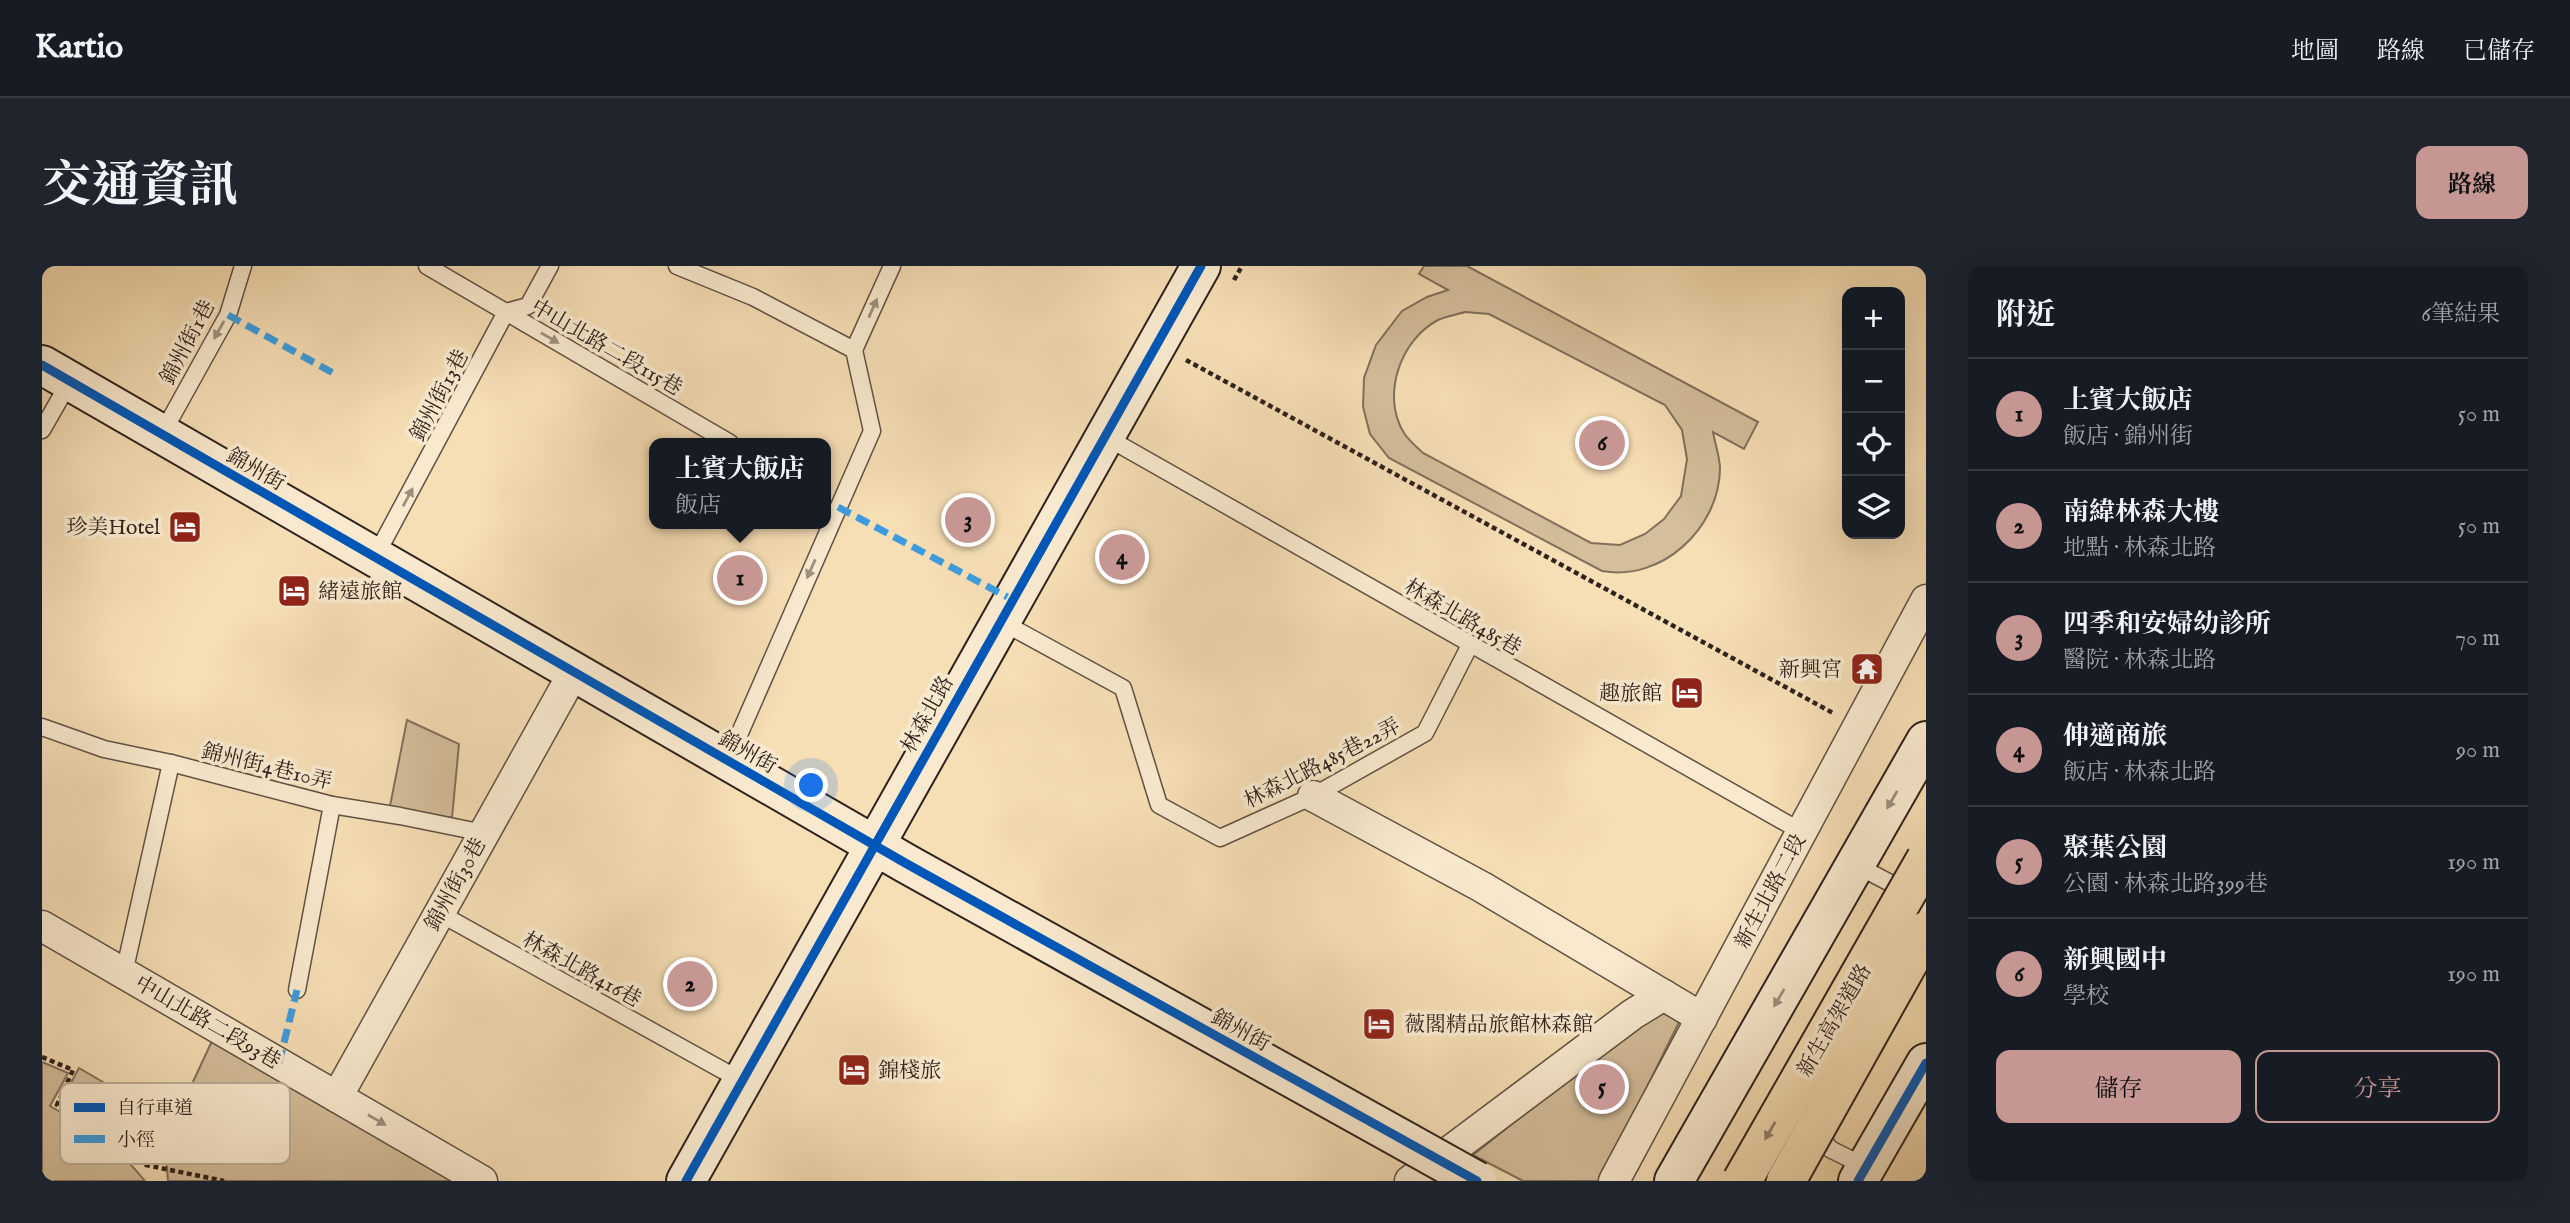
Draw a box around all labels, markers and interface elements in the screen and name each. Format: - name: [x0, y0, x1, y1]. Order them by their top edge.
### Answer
- text: Kartio: [35, 27, 123, 69]
- text: 地圖: [2291, 36, 2339, 67]
- text: 路線: [2377, 36, 2425, 67]
- text: 已儲存: [2463, 36, 2535, 67]
- button: 路線: [2416, 146, 2528, 219]
- text: 交通資訊: [42, 157, 238, 219]
- map controls: [1842, 287, 1905, 539]
- button: +: [1842, 287, 1905, 350]
- street label: 中山北路二段115巷: [526, 294, 687, 403]
- street label: 錦州街1巷: [155, 296, 222, 390]
- text: 附近: [1996, 297, 2056, 335]
- one-way arrow: [867, 298, 879, 318]
- text: 6筆結果: [2421, 300, 2500, 329]
- one-way arrow: [213, 320, 225, 339]
- one-way arrow: [540, 332, 559, 344]
- street label: 錦州街13巷: [405, 345, 476, 446]
- button: −: [1842, 350, 1905, 413]
- text: 上賓大飯店: [2063, 384, 2193, 417]
- text: 1: [2015, 400, 2023, 429]
- text: 50 m: [2458, 400, 2500, 429]
- button: locate: [1842, 413, 1905, 476]
- pin: 6: [1579, 417, 1625, 469]
- text: 飯店 · 錦州街: [2063, 422, 2193, 451]
- popup: [649, 438, 831, 529]
- street label: 錦州街: [221, 443, 289, 498]
- text: 上賓大飯店: [675, 453, 805, 486]
- button: layers: [1842, 476, 1905, 539]
- one-way arrow: [402, 487, 413, 507]
- text: 飯店: [675, 491, 721, 520]
- pin: 3: [945, 494, 991, 546]
- text: 南緯林森大樓: [2063, 496, 2219, 529]
- hotel icon: 珍美Hotel: [166, 508, 204, 546]
- text: 2: [2014, 512, 2024, 541]
- text: 50 m: [2458, 512, 2500, 541]
- place label: 珍美Hotel: [66, 515, 160, 542]
- pin: 4: [1099, 531, 1145, 583]
- text: 地點 · 林森北路: [2063, 534, 2216, 563]
- pin: 1: [717, 552, 763, 604]
- one-way arrow: [805, 559, 816, 580]
- hotel icon: 緒遠旅館: [275, 572, 313, 610]
- street label: 林森北路485巷: [1399, 574, 1526, 663]
- place label: 緒遠旅館: [318, 579, 402, 606]
- text: 四季和安婦幼診所: [2063, 608, 2271, 641]
- text: 3: [2015, 624, 2023, 653]
- text: 70 m: [2455, 624, 2500, 653]
- text: 醫院 · 林森北路: [2063, 646, 2216, 675]
- temple icon: 新興宮: [1848, 650, 1886, 688]
- place label: 新興宮: [1779, 657, 1842, 684]
- street label: 林森北路: [896, 671, 960, 758]
- hotel icon: 趣旅館: [1668, 674, 1706, 712]
- place label: 趣旅館: [1599, 681, 1662, 708]
- street label: 林森北路485巷22弄: [1240, 713, 1405, 815]
- text: 伸適商旅: [2063, 720, 2167, 753]
- street label: 錦州街: [713, 726, 781, 781]
- text: 4: [2013, 736, 2025, 765]
- text: 90 m: [2456, 736, 2500, 765]
- street label: 錦州街4巷10弄: [199, 738, 335, 797]
- text: 飯店 · 林森北路: [2063, 758, 2216, 787]
- your location: [794, 768, 828, 802]
- one-way arrow: [1886, 791, 1898, 810]
- street label: 新生北路二段: [1730, 830, 1813, 954]
- text: 聚葉公園: [2063, 832, 2167, 865]
- street label: 錦州街30巷: [420, 834, 493, 936]
- text: 5: [2015, 848, 2023, 877]
- text: 190 m: [2447, 848, 2500, 877]
- text: 公園 · 林森北路399巷: [2063, 870, 2268, 899]
- street label: 林森北路416巷: [517, 927, 646, 1014]
- text: 新興國中: [2063, 944, 2167, 977]
- pin: 2: [667, 958, 713, 1010]
- street label: 新生高架道路: [1792, 959, 1878, 1082]
- text: 6: [2014, 960, 2024, 989]
- text: 190 m: [2447, 960, 2500, 989]
- street label: 中山北路二段93巷: [129, 971, 285, 1076]
- text: 學校: [2063, 982, 2109, 1011]
- one-way arrow: [1773, 988, 1785, 1007]
- street label: 錦州街: [1206, 1004, 1274, 1058]
- hotel icon: 薇閣精品旅館林森館: [1360, 1005, 1398, 1043]
- place label: 薇閣精品旅館林森館: [1404, 1012, 1593, 1039]
- button: 儲存: [1996, 1050, 2241, 1123]
- button: 分享: [2255, 1050, 2500, 1123]
- hotel icon: 錦棧旅: [835, 1051, 873, 1089]
- place label: 錦棧旅: [878, 1058, 941, 1085]
- pin: 5: [1579, 1061, 1625, 1113]
- legend: [60, 1083, 290, 1164]
- text: 自行車道: [117, 1097, 193, 1121]
- one-way arrow: [367, 1114, 386, 1126]
- one-way arrow: [1764, 1121, 1776, 1141]
- text: 小徑: [117, 1129, 155, 1153]

